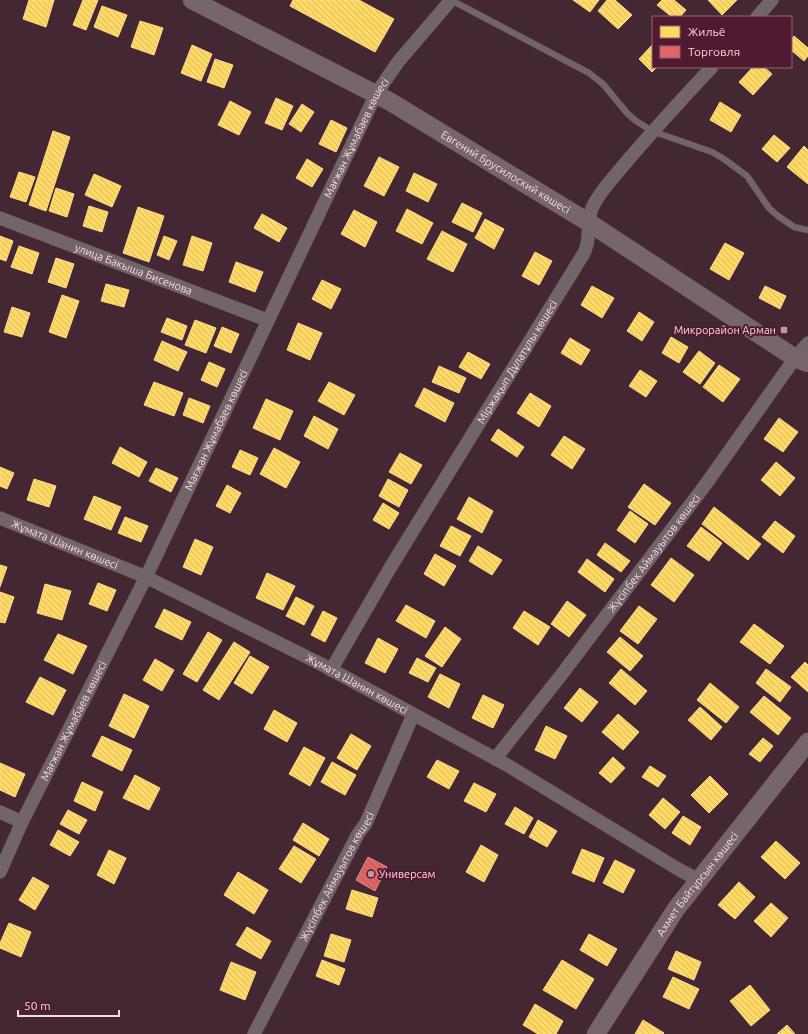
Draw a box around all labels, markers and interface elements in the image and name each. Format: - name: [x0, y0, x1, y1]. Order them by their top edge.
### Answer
- legend: [652, 16, 792, 68]
- text: Жильё: [688, 25, 725, 38]
- text: Торговля: [688, 45, 740, 58]
- street label: Мағжан Жұмабаев көшесі: [321, 76, 391, 200]
- street label: Евгений Брусилоский көшесі: [439, 128, 572, 216]
- street label: улица Бакыша Бисенова: [73, 241, 194, 297]
- street label: Міржақып Дұлатұлы көшесі: [475, 298, 559, 426]
- place label: Микрорайон Арман: [674, 324, 776, 336]
- marker: Микрорайон Арман: [779, 325, 789, 335]
- street label: Мағжан Жұмабаев көшесі: [182, 368, 250, 492]
- street label: Жүсіпбек Аймауытов көшесі: [605, 492, 702, 614]
- street label: Жұмата Шанин көшесі: [10, 517, 120, 571]
- street label: Жұмата Шанин көшесі: [304, 651, 410, 716]
- street label: Мағжан Жұмабаев көшесі: [38, 659, 108, 783]
- street label: Жүсіпбек Аймауытов көшесі: [297, 810, 376, 943]
- street label: Ахмет Байтұрсын көшесі: [654, 830, 740, 938]
- place label: Универсам: [379, 868, 435, 880]
- marker: Универсам: [366, 869, 376, 879]
- scale bar: [18, 992, 119, 1018]
- text: 50 m: [24, 999, 51, 1012]

